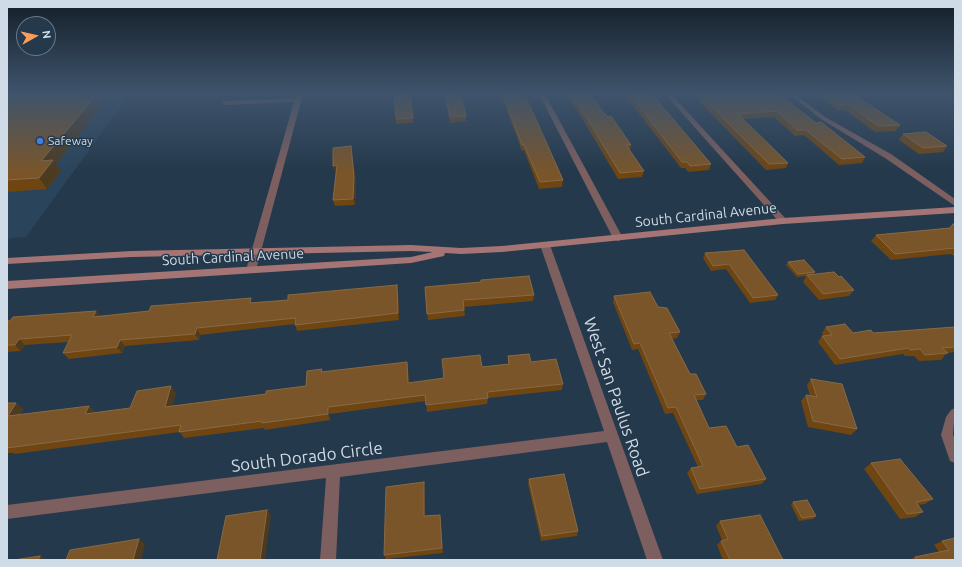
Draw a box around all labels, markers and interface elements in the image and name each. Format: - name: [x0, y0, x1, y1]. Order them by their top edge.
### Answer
- north arrow: [16, 16, 56, 56]
- text: N: [40, 30, 53, 39]
- place label: Safeway: [48, 134, 93, 148]
- marker: Safeway: [35, 136, 45, 146]
- street label: South Cardinal Avenue: [634, 199, 778, 231]
- street label: South Cardinal Avenue: [162, 245, 304, 269]
- street label: West San Paulus Road: [579, 315, 653, 479]
- street label: South Dorado Circle: [230, 438, 384, 476]

